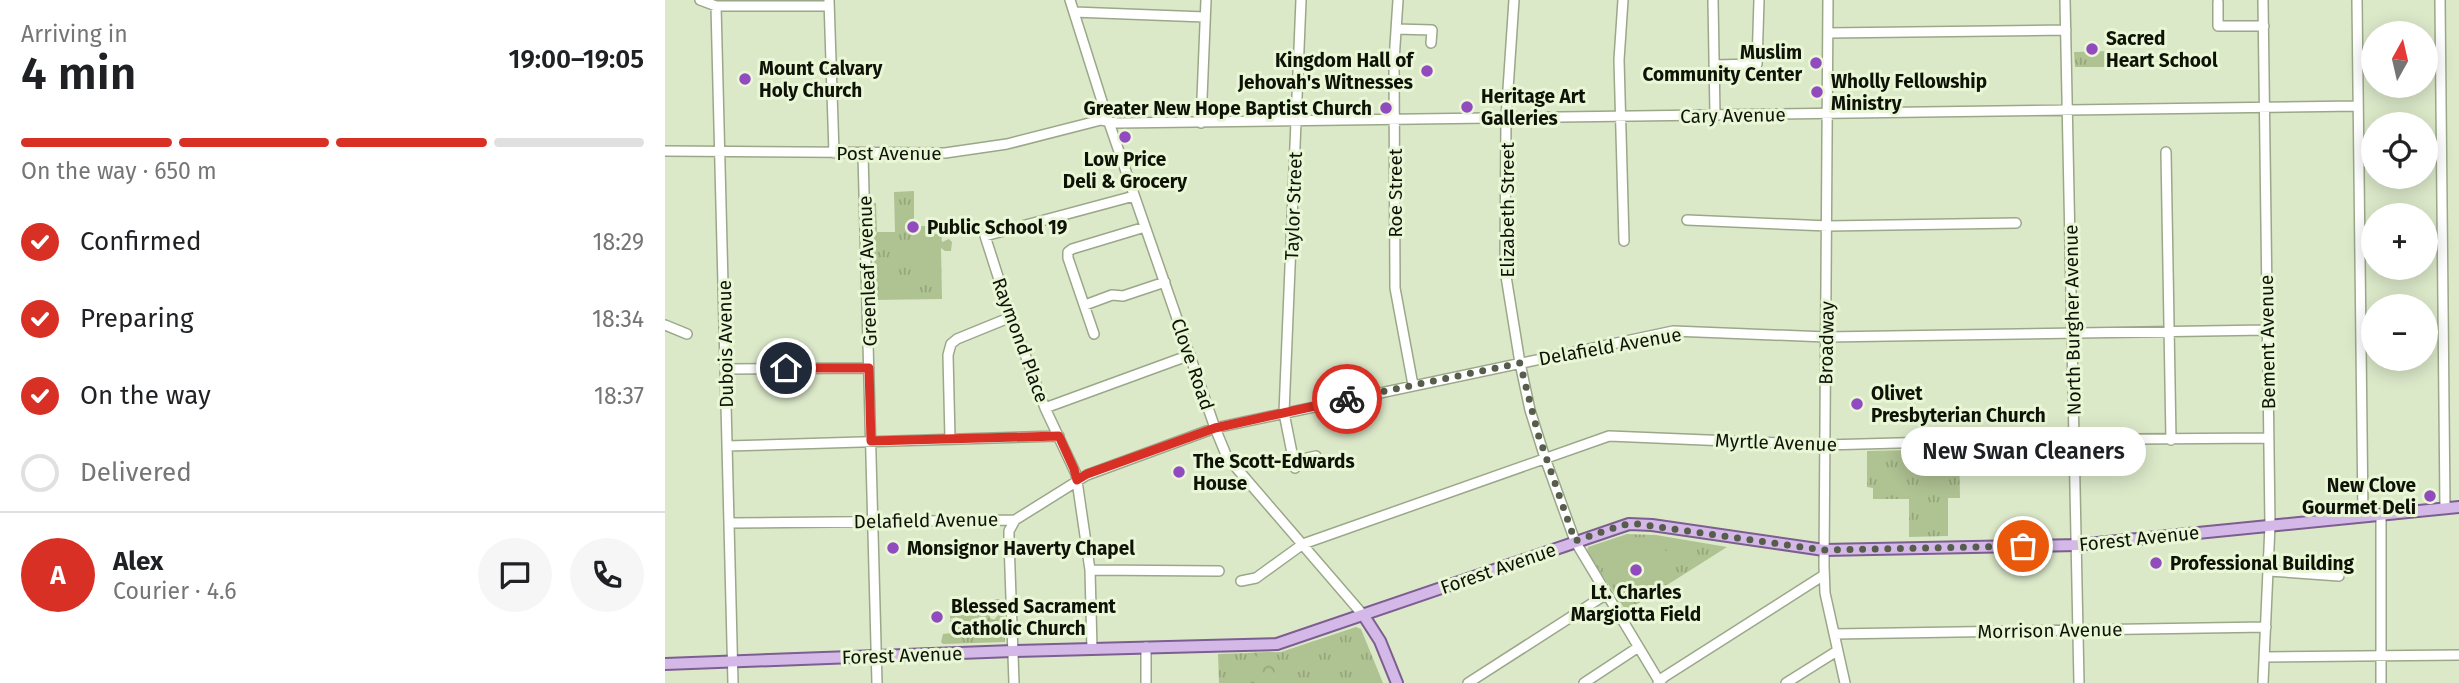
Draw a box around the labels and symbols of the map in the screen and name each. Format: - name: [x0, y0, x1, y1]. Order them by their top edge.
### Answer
- north arrow: [2361, 21, 2438, 98]
- place label: Sacred Heart School: [2106, 27, 2218, 72]
- place label: Muslim Community Center: [1642, 41, 1802, 86]
- marker: Sacred Heart School: [2084, 41, 2100, 57]
- place label: Kingdom Hall of Jehovah's Witnesses: [1237, 49, 1415, 94]
- marker: Muslim Community Center: [1808, 55, 1824, 71]
- place label: Mount Calvary Holy Church: [759, 57, 882, 102]
- marker: Kingdom Hall of Jehovah's Witnesses: [1419, 63, 1435, 79]
- place label: Wholly Fellowship Ministry: [1831, 70, 1987, 115]
- marker: Mount Calvary Holy Church: [737, 71, 753, 87]
- marker: Wholly Fellowship Ministry: [1809, 84, 1825, 100]
- place label: Heritage Art Galleries: [1481, 85, 1586, 130]
- place label: Greater New Hope Baptist Church: [1084, 97, 1372, 120]
- marker: Heritage Art Galleries: [1459, 99, 1475, 115]
- marker: Greater New Hope Baptist Church: [1378, 100, 1394, 116]
- street label: Cary Avenue: [1680, 103, 1786, 128]
- marker: Low Price Deli & Grocery: [1117, 129, 1133, 145]
- street label: Post Avenue: [836, 142, 942, 165]
- street label: Elizabeth Street: [1496, 142, 1519, 278]
- place label: Low Price Deli & Grocery: [1063, 148, 1187, 193]
- street label: Roe Street: [1384, 148, 1407, 238]
- street label: Taylor Street: [1280, 151, 1307, 261]
- street label: Greenleaf Avenue: [853, 195, 882, 347]
- place label: Public School 19: [927, 216, 1068, 239]
- marker: Public School 19: [905, 219, 921, 235]
- street label: North Burgher Avenue: [2059, 224, 2086, 416]
- street label: Bement Avenue: [2255, 274, 2280, 410]
- street label: Raymond Place: [987, 275, 1054, 406]
- street label: Dubois Avenue: [713, 280, 738, 408]
- street label: Broadway: [1814, 300, 1839, 385]
- street label: Clove Road: [1166, 315, 1219, 413]
- street label: Delafield Avenue: [1537, 323, 1683, 370]
- pin: [756, 338, 816, 398]
- courier: [1312, 364, 1382, 434]
- place label: Olivet Presbyterian Church: [1871, 382, 2046, 427]
- marker: Olivet Presbyterian Church: [1849, 396, 1865, 412]
- callout: New Swan Cleaners: [1901, 427, 2145, 476]
- street label: Myrtle Avenue: [1715, 429, 1837, 456]
- place label: The Scott-Edwards House: [1193, 450, 1355, 495]
- marker: The Scott-Edwards House: [1171, 464, 1187, 480]
- place label: New Clove Gourmet Deli: [2302, 474, 2416, 519]
- marker: New Clove Gourmet Deli: [2422, 488, 2438, 504]
- street label: Delafield Avenue: [854, 508, 999, 533]
- pin: [1993, 516, 2053, 576]
- street label: Forest Avenue: [2078, 521, 2200, 556]
- place label: Monsignor Haverty Chapel: [907, 537, 1135, 560]
- street label: Forest Avenue: [1437, 538, 1559, 599]
- marker: Monsignor Haverty Chapel: [885, 540, 901, 556]
- place label: Professional Building: [2170, 552, 2354, 575]
- marker: Professional Building: [2148, 555, 2164, 571]
- marker: Lt. Charles Margiotta Field: [1628, 562, 1644, 578]
- place label: Lt. Charles Margiotta Field: [1571, 581, 1701, 626]
- place label: Blessed Sacrament Catholic Church: [951, 595, 1117, 640]
- marker: Blessed Sacrament Catholic Church: [929, 609, 945, 625]
- street label: Morrison Avenue: [1977, 618, 2123, 643]
- street label: Forest Avenue: [841, 642, 963, 669]

